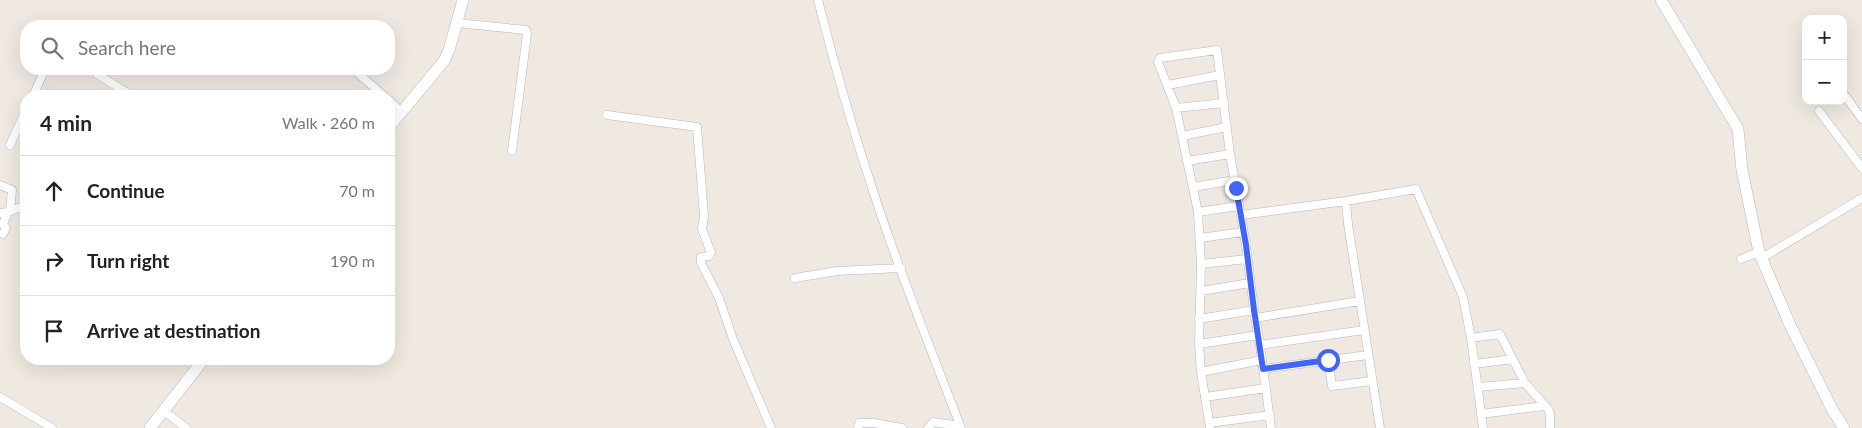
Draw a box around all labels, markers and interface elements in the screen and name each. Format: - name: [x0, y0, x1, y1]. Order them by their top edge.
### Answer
- map controls: [1802, 15, 1847, 105]
- button: +: [1802, 15, 1847, 60]
- search box: [20, 20, 395, 75]
- icon: search: [38, 34, 66, 62]
- text: Search here: [78, 36, 176, 59]
- button: −: [1802, 60, 1847, 105]
- text: 4 min: [40, 110, 92, 135]
- text: Walk · 260 m: [282, 113, 375, 132]
- icon: ahead: [40, 177, 68, 205]
- route end: [1225, 177, 1248, 200]
- text: Continue: [87, 179, 165, 202]
- text: 70 m: [339, 181, 375, 200]
- icon: right: [40, 247, 68, 275]
- text: Turn right: [87, 249, 169, 272]
- text: 190 m: [330, 251, 375, 270]
- icon: arrive: [40, 317, 68, 345]
- text: Arrive at destination: [87, 319, 260, 342]
- route start: [1317, 349, 1340, 372]

